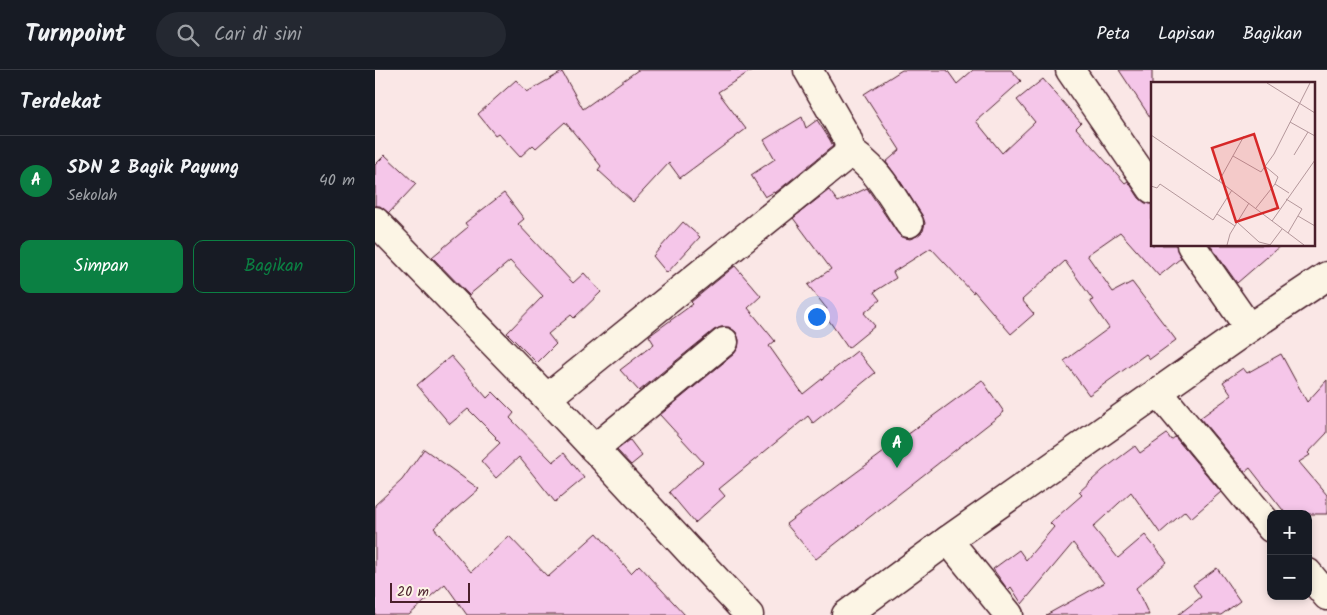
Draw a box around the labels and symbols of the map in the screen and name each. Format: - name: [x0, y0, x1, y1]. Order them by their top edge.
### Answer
- inset map: [1151, 82, 1314, 246]
- your location: [804, 304, 830, 330]
- pin: A: [881, 427, 913, 468]
- scale bar: [390, 580, 470, 603]

